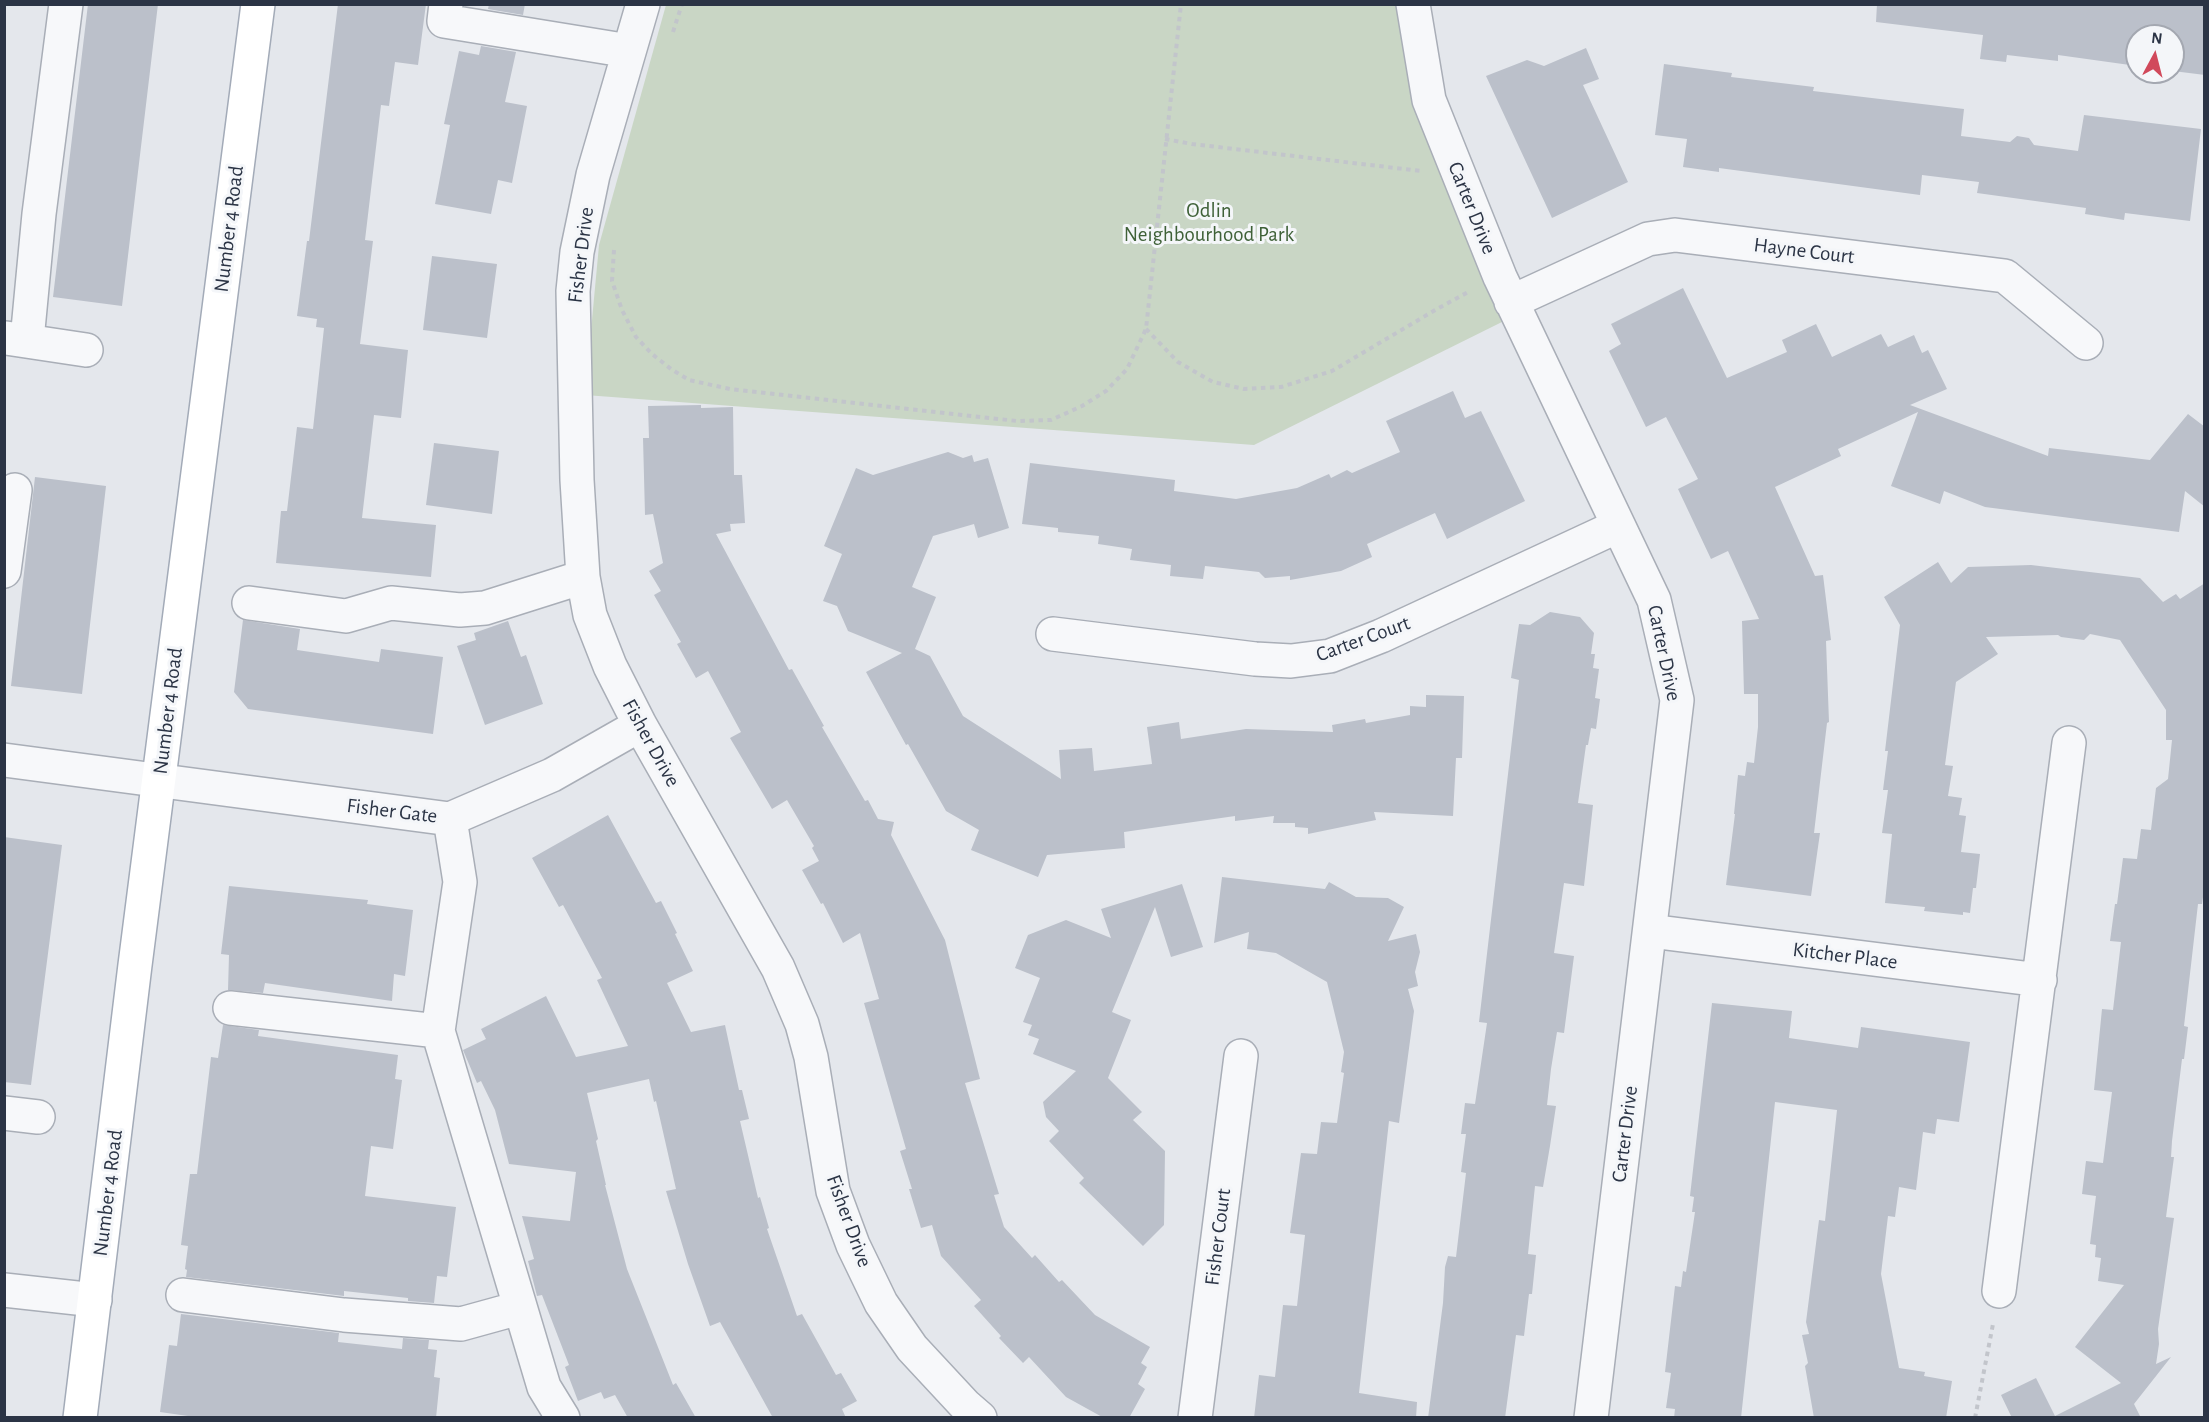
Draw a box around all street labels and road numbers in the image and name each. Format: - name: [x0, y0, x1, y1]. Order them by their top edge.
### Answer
- street label: Carter Drive: [1442, 158, 1502, 258]
- street label: Number 4 Road: [209, 164, 249, 294]
- street label: Fisher Drive: [563, 206, 599, 304]
- street label: Hayne Court: [1752, 232, 1856, 270]
- street label: Carter Drive: [1642, 603, 1686, 703]
- street label: Carter Court: [1312, 610, 1414, 668]
- street label: Number 4 Road: [148, 646, 188, 776]
- street label: Fisher Drive: [617, 695, 685, 791]
- street label: Fisher Gate: [345, 793, 439, 829]
- street label: Kitcher Place: [1791, 937, 1899, 975]
- street label: Carter Drive: [1607, 1084, 1643, 1184]
- street label: Number 4 Road: [88, 1128, 128, 1258]
- street label: Fisher Drive: [821, 1171, 877, 1271]
- street label: Fisher Court: [1200, 1187, 1236, 1287]

